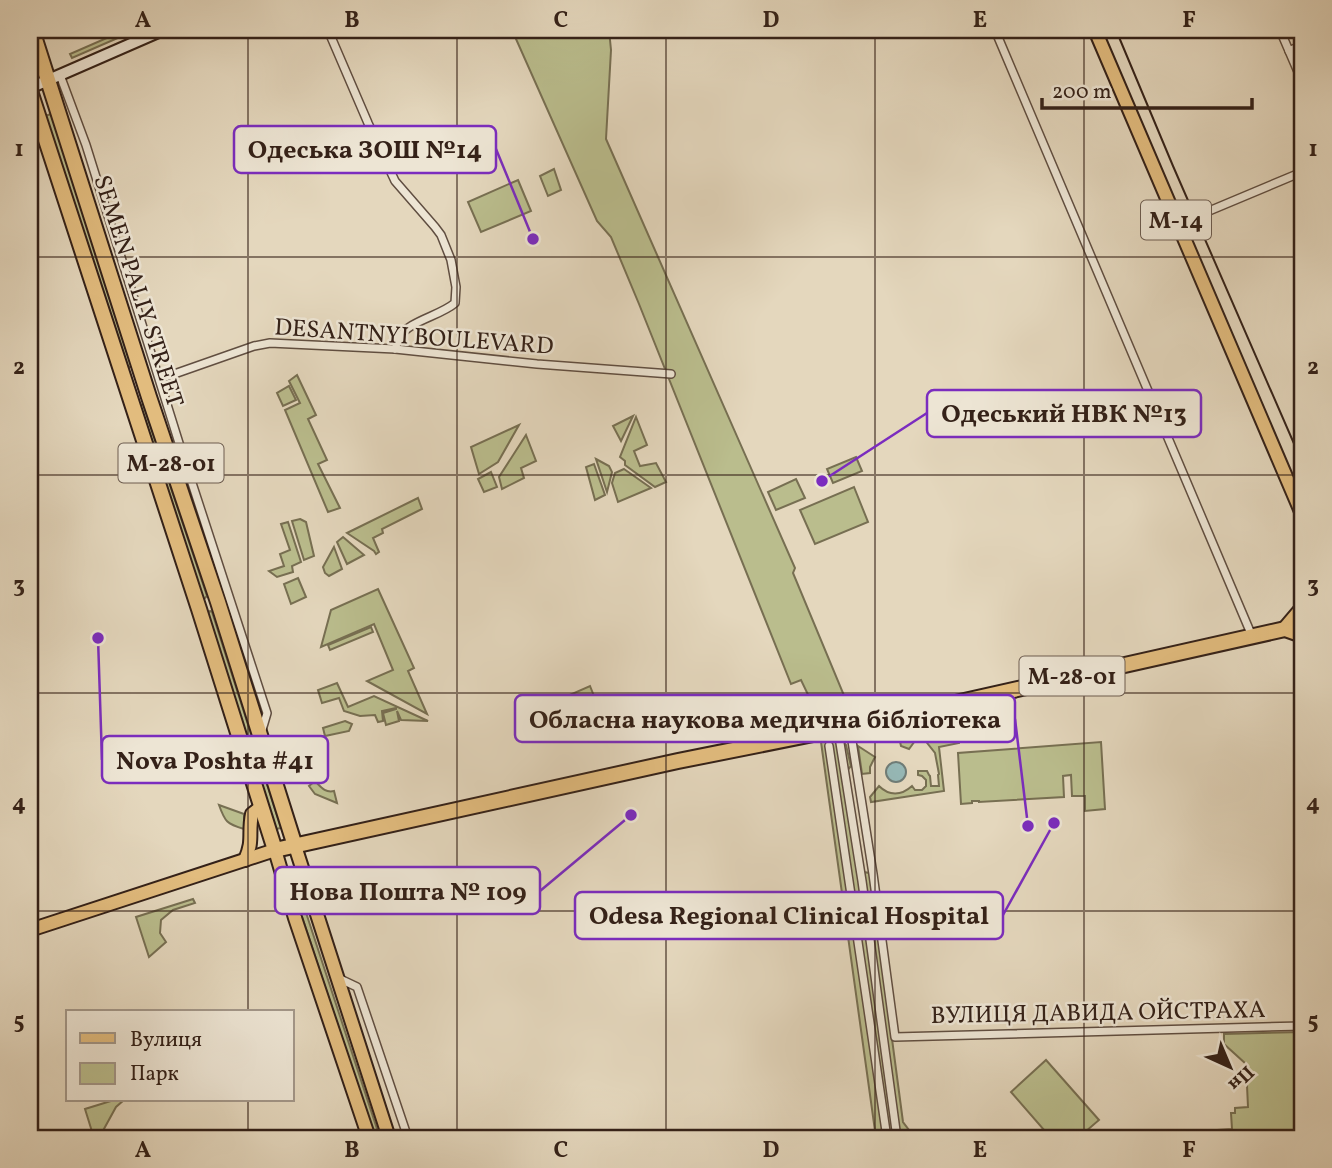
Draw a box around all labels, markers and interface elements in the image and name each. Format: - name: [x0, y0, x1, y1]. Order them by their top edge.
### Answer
- text: A: [135, 5, 151, 37]
- text: B: [344, 5, 360, 37]
- text: C: [554, 5, 568, 37]
- text: D: [763, 5, 780, 37]
- text: E: [973, 5, 987, 37]
- text: F: [1182, 5, 1196, 37]
- scale bar: [1042, 66, 1252, 110]
- text: 200 m: [1052, 78, 1112, 107]
- callout: Одеська ЗОШ №14: [234, 126, 496, 173]
- text: Одеська ЗОШ №14: [248, 133, 482, 169]
- text: 1: [14, 134, 24, 166]
- text: 1: [1308, 134, 1318, 166]
- street label: SEMEN PALIY STREET: [83, 171, 191, 412]
- road number: М-14: [1141, 200, 1211, 240]
- street label: DESANTNYI BOULEVARD: [273, 311, 555, 365]
- text: 2: [13, 352, 25, 384]
- text: 2: [1307, 352, 1319, 384]
- callout: Одеський НВК №13: [927, 390, 1201, 437]
- text: Одеський НВК №13: [941, 397, 1187, 433]
- road number: М-28-01: [118, 444, 224, 482]
- text: 3: [13, 570, 25, 602]
- text: 3: [1307, 570, 1319, 602]
- road number: М-28-01: [1020, 656, 1124, 696]
- callout: Обласна наукова медична бібліотека: [515, 695, 1015, 742]
- text: Обласна наукова медична бібліотека: [529, 703, 1001, 739]
- callout: Nova Poshta #41: [102, 736, 328, 783]
- text: Nova Poshta #41: [116, 744, 314, 780]
- text: 4: [12, 788, 26, 820]
- text: 4: [1306, 788, 1320, 820]
- callout: Нова Пошта № 109: [275, 867, 540, 914]
- text: Нова Пошта № 109: [289, 875, 527, 911]
- callout: Odesa Regional Clinical Hospital: [575, 892, 1003, 939]
- text: Odesa Regional Clinical Hospital: [589, 899, 989, 935]
- street label: ВУЛИЦЯ ДАВИДА ОЙСТРАХА: [930, 994, 1266, 1034]
- text: 5: [13, 1006, 25, 1038]
- text: 5: [1307, 1006, 1319, 1038]
- legend: [66, 1010, 294, 1102]
- text: Вулиця: [130, 1026, 202, 1055]
- north arrow: [1196, 1032, 1266, 1102]
- text: Пн: [1222, 1059, 1259, 1097]
- text: Парк: [130, 1060, 179, 1089]
- text: A: [135, 1135, 151, 1167]
- text: B: [344, 1135, 360, 1167]
- text: C: [554, 1135, 568, 1167]
- text: D: [763, 1135, 780, 1167]
- text: E: [973, 1135, 987, 1167]
- text: F: [1182, 1135, 1196, 1167]

